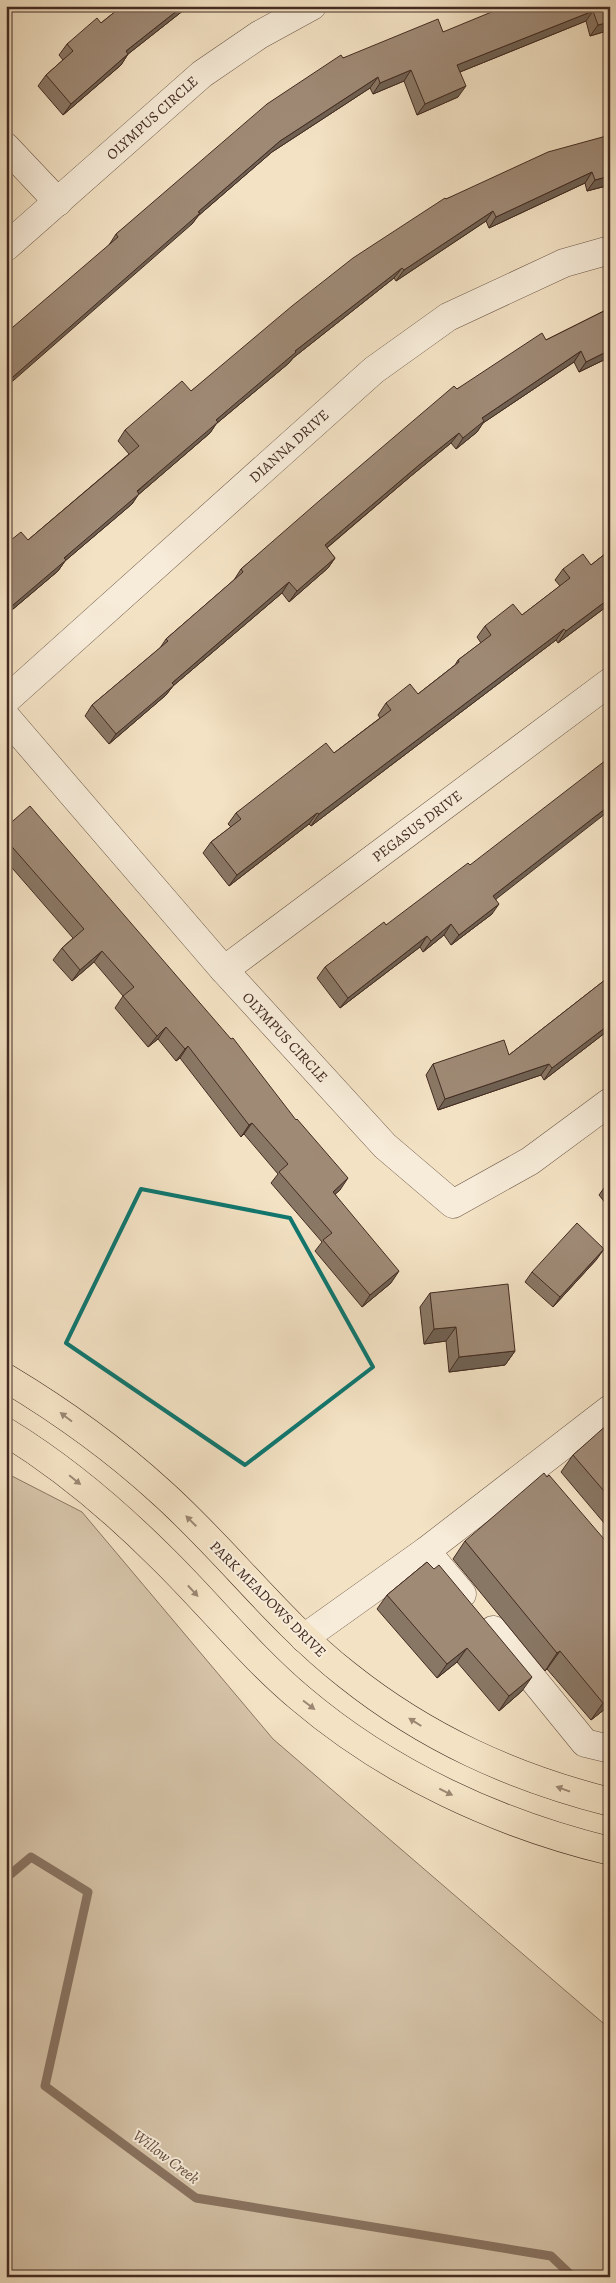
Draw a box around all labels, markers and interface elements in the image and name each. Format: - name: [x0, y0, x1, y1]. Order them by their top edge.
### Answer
- street label: OLYMPUS CIRCLE: [102, 71, 202, 165]
- street label: DIANNA DRIVE: [245, 405, 333, 487]
- street label: PEGASUS DRIVE: [368, 786, 466, 866]
- street label: OLYMPUS CIRCLE: [238, 987, 332, 1087]
- one-way arrow: [60, 1412, 73, 1423]
- one-way arrow: [68, 1475, 81, 1486]
- one-way arrow: [185, 1516, 197, 1528]
- street label: PARK MEADOWS DRIVE: [205, 1536, 331, 1662]
- one-way arrow: [187, 1585, 199, 1597]
- one-way arrow: [302, 1700, 316, 1710]
- one-way arrow: [409, 1718, 422, 1727]
- one-way arrow: [555, 1785, 570, 1793]
- one-way arrow: [439, 1788, 453, 1796]
- water label: Willow Creek: [128, 2125, 204, 2189]

